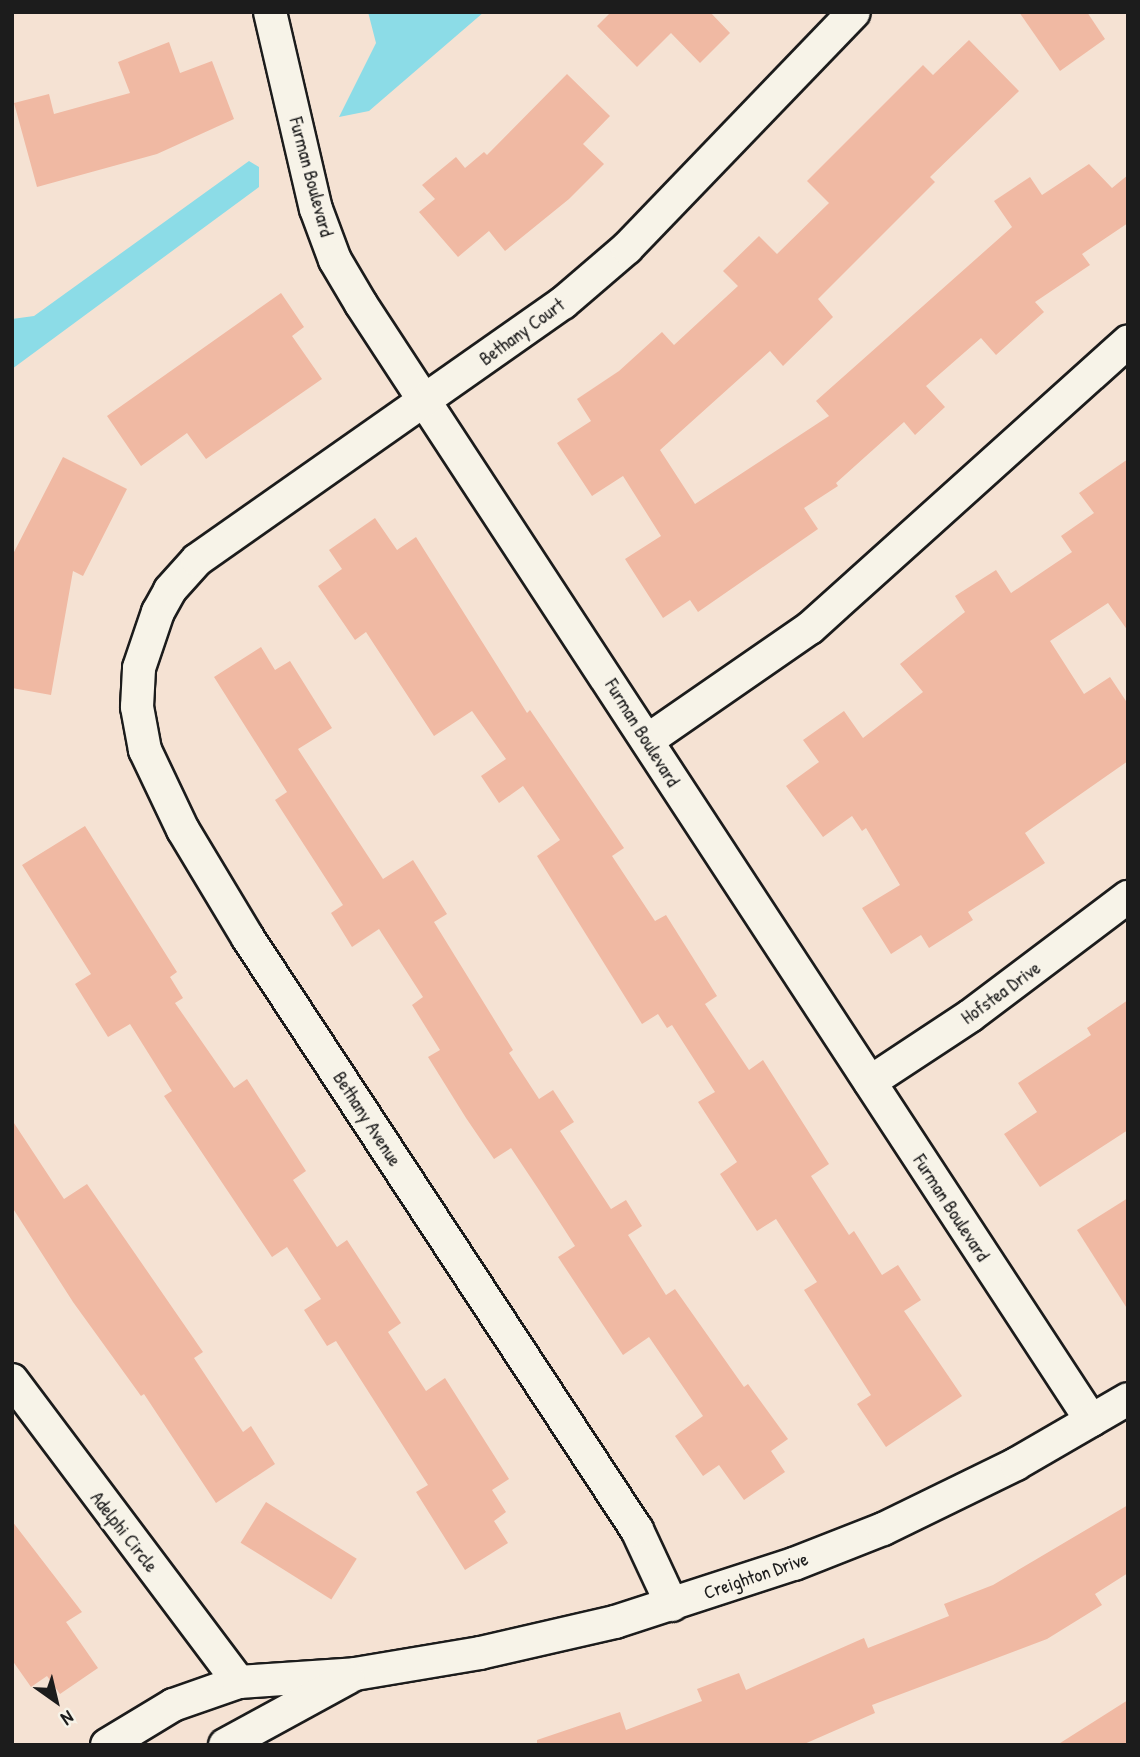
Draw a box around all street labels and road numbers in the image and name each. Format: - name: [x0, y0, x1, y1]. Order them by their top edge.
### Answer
- street label: Furman Boulevard: [284, 115, 338, 239]
- street label: Bethany Court: [475, 293, 569, 371]
- street label: Furman Boulevard: [600, 675, 684, 791]
- street label: Hofstea Drive: [957, 957, 1045, 1029]
- street label: Bethany Avenue: [328, 1067, 406, 1171]
- street label: Furman Boulevard: [908, 1150, 994, 1266]
- street label: Adelphi Circle: [85, 1487, 163, 1577]
- street label: Creighton Drive: [701, 1547, 811, 1605]

